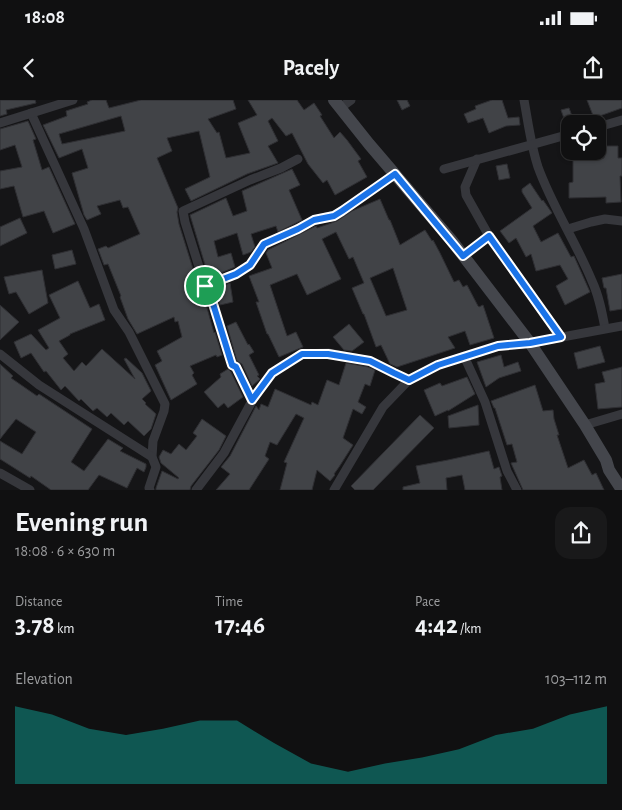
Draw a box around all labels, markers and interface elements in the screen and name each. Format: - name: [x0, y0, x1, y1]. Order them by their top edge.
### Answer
- text: 18:08: [25, 8, 65, 27]
- icon: back: [15, 54, 43, 82]
- icon: share: [579, 54, 607, 82]
- text: Pacely: [283, 57, 339, 79]
- map controls: [561, 115, 606, 160]
- button: locate: [561, 115, 606, 160]
- pin: [184, 265, 226, 307]
- icon: arrive: [191, 272, 219, 300]
- button: share: [555, 507, 607, 559]
- text: Evening run: [15, 509, 148, 537]
- text: 18:08 · 6 × 630 m: [15, 543, 115, 559]
- text: Distance: [15, 595, 62, 609]
- text: Time: [215, 595, 243, 609]
- text: Pace: [415, 595, 440, 609]
- text: 3.78: [15, 613, 55, 638]
- text: 17:46: [215, 613, 265, 638]
- text: 4:42: [415, 613, 458, 638]
- text: km: [55, 622, 75, 636]
- text: /km: [458, 622, 482, 636]
- text: Elevation: [15, 671, 73, 687]
- text: 103–112 m: [545, 671, 607, 687]

